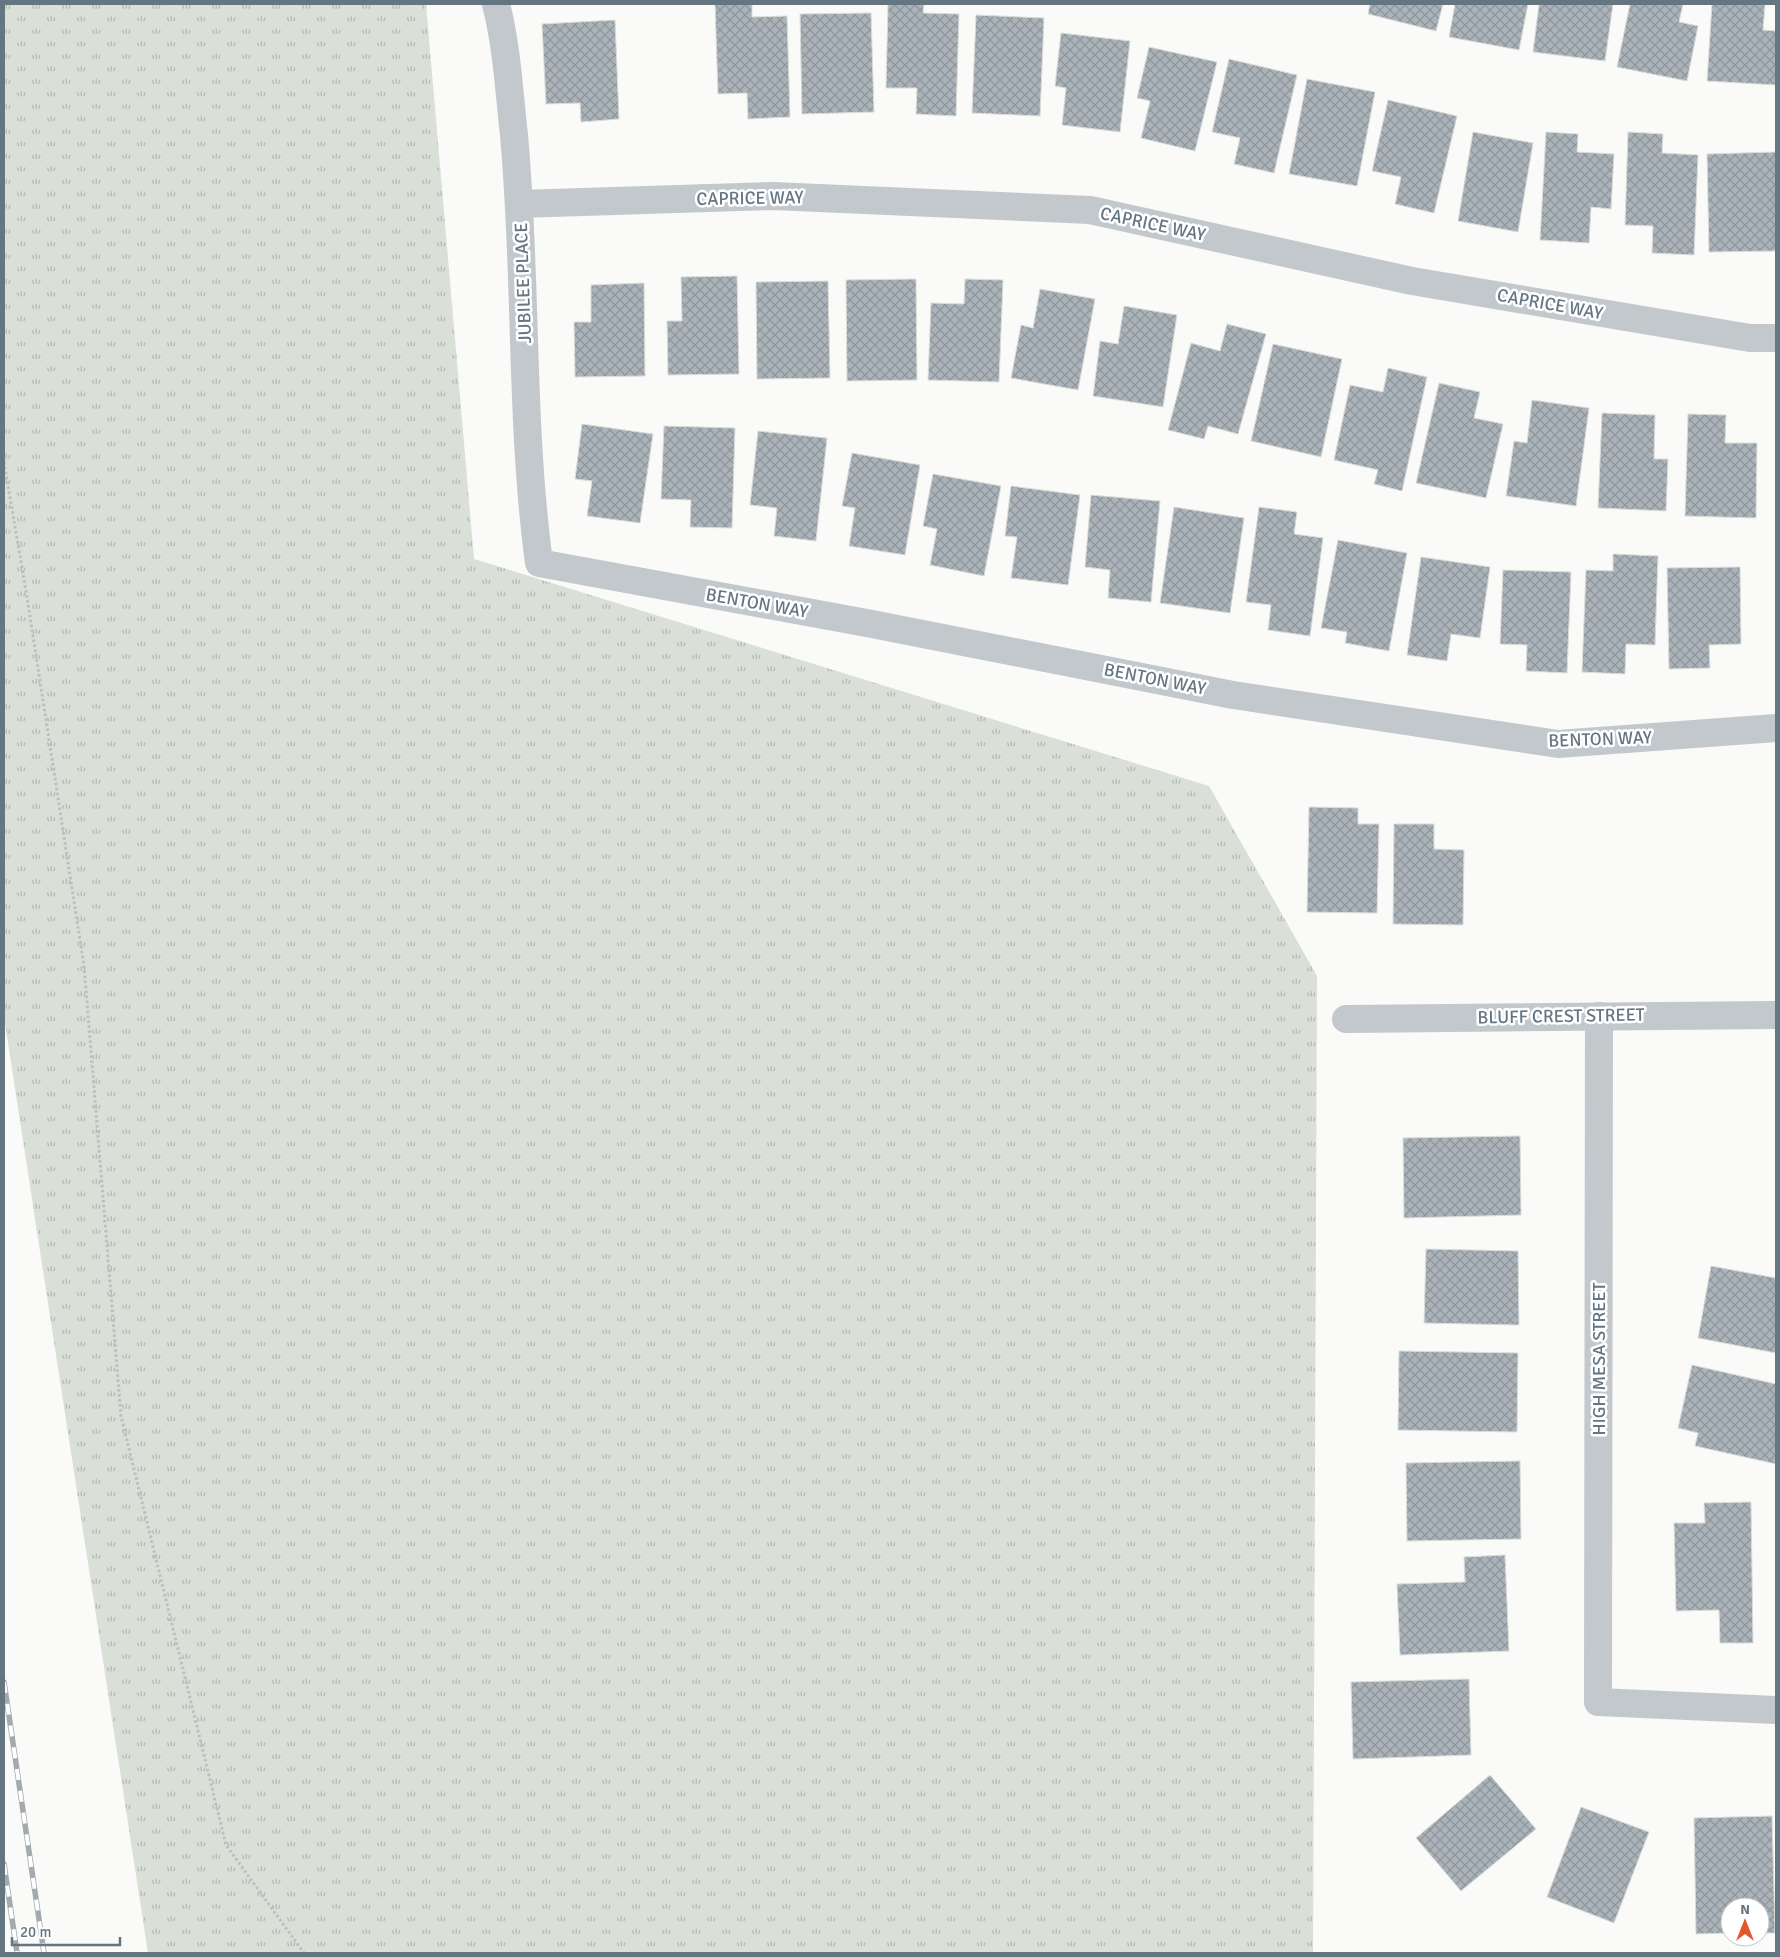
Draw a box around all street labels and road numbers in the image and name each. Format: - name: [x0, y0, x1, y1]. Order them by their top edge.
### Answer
- street label: CAPRICE WAY: [696, 186, 804, 210]
- street label: CAPRICE WAY: [1098, 202, 1208, 246]
- street label: JUBILEE PLACE: [510, 222, 536, 344]
- street label: CAPRICE WAY: [1495, 284, 1605, 324]
- street label: BENTON WAY: [704, 583, 810, 623]
- street label: BENTON WAY: [1102, 658, 1208, 700]
- street label: BENTON WAY: [1548, 726, 1652, 752]
- street label: BLUFF CREST STREET: [1477, 1004, 1645, 1028]
- street label: HIGH MESA STREET: [1588, 1282, 1610, 1436]

